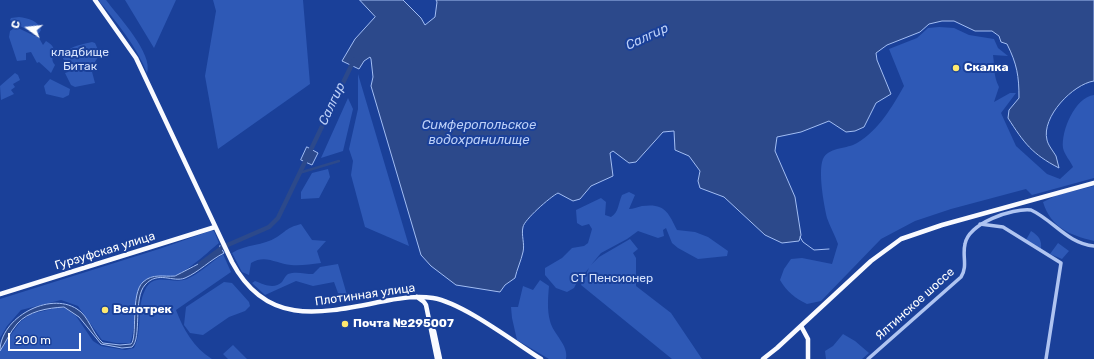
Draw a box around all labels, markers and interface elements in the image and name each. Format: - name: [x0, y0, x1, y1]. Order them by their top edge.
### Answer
- north arrow: [8, 8, 48, 48]
- text: С: [9, 19, 23, 30]
- water label: Салгир: [623, 20, 671, 54]
- park label: кладбище Битак: [51, 46, 109, 74]
- place label: Скалка: [964, 61, 1009, 75]
- marker: Скалка: [951, 63, 961, 73]
- water label: Салгир: [315, 80, 349, 128]
- water label: Симферопольское водохранилище: [422, 117, 536, 148]
- street label: Гурзуфская улица: [53, 229, 157, 273]
- street label: Ялтинское шоссе: [873, 265, 957, 343]
- park label: СТ Пенсионер: [571, 272, 653, 286]
- street label: Плотинная улица: [314, 281, 416, 309]
- place label: Велотрек: [113, 303, 172, 317]
- marker: Велотрек: [100, 305, 110, 315]
- place label: Почта №295007: [353, 317, 454, 331]
- marker: Почта №295007: [340, 319, 350, 329]
- scale bar: [10, 325, 83, 351]
- text: 200 m: [15, 333, 51, 347]

